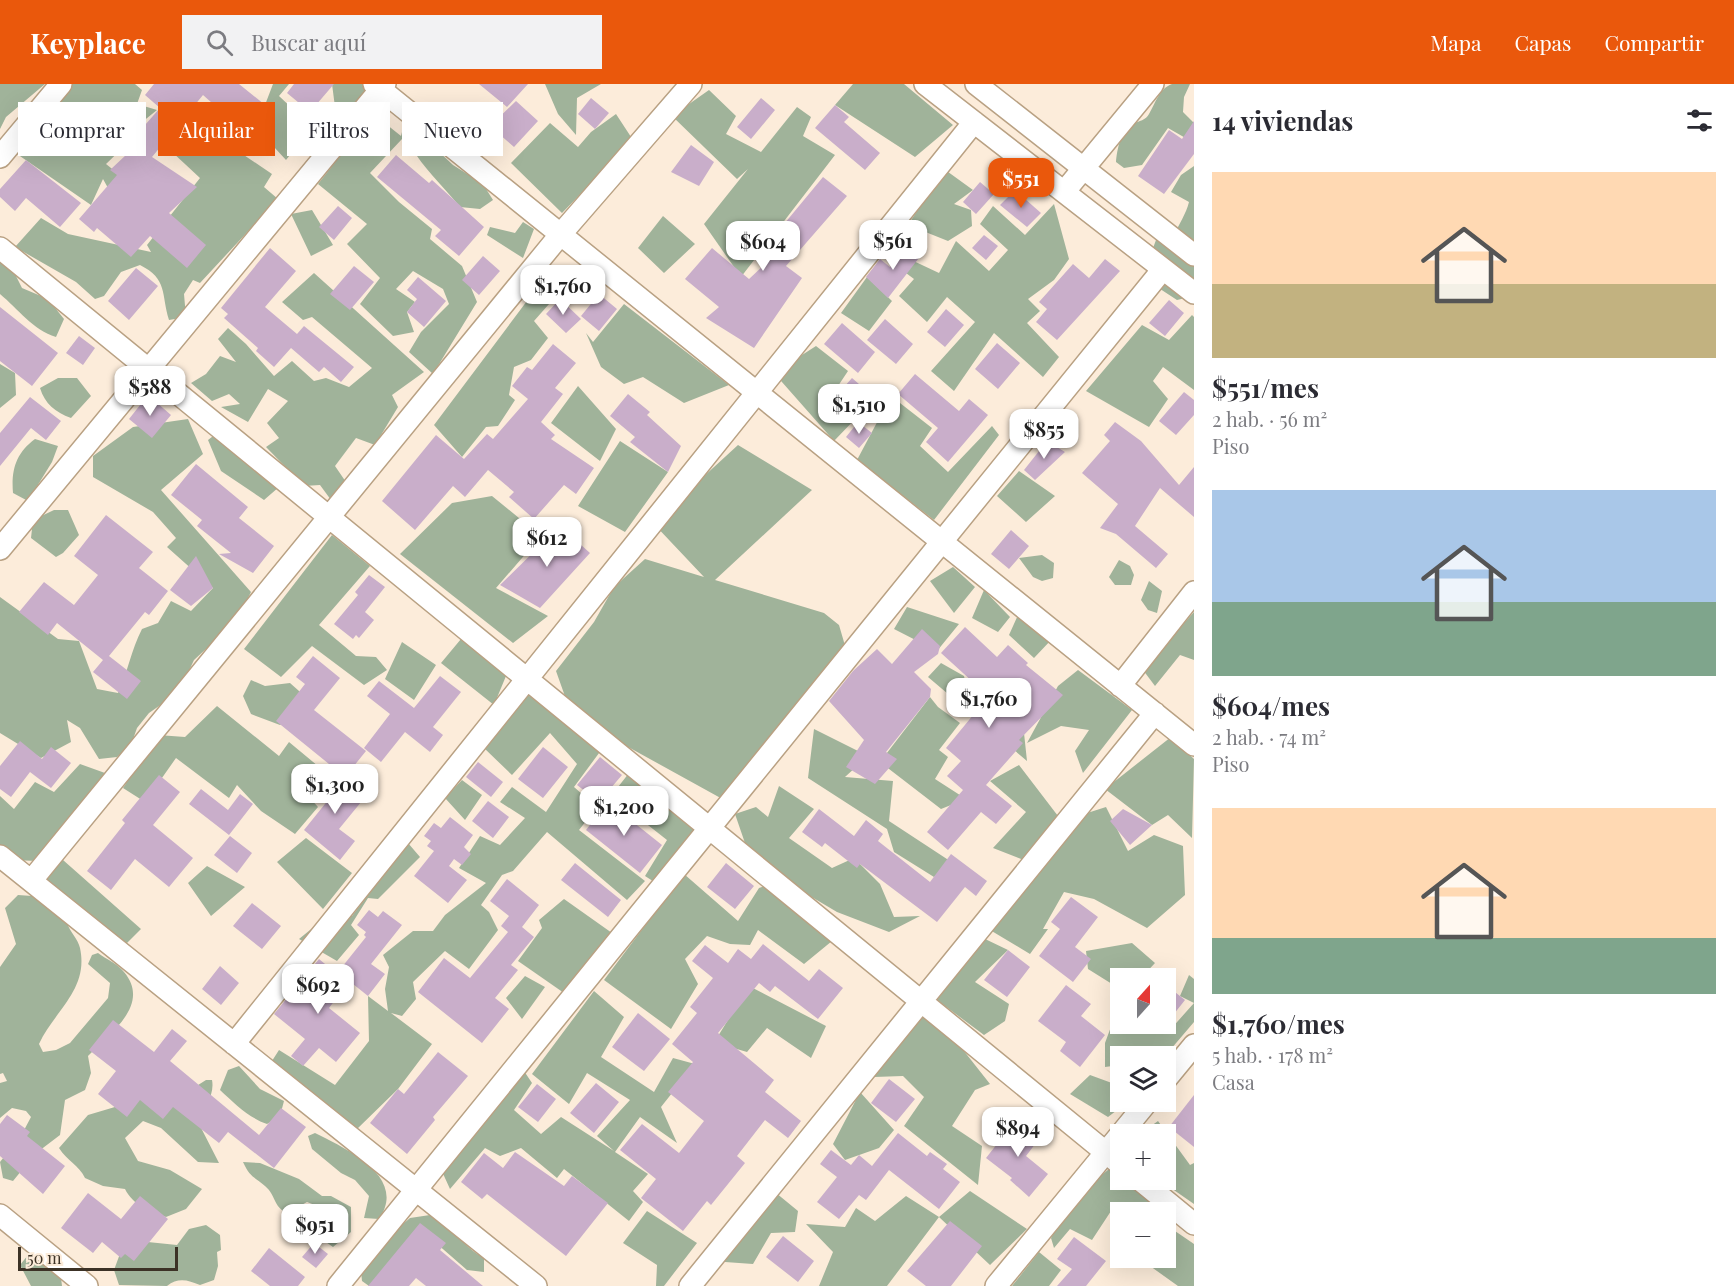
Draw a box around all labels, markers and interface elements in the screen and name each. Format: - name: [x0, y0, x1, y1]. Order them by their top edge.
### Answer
- search box: [182, 15, 602, 69]
- text: Keyplace: [30, 24, 146, 61]
- icon: search: [203, 26, 236, 59]
- text: Buscar aquí: [251, 27, 366, 57]
- text: Mapa: [1430, 28, 1482, 56]
- text: Capas: [1515, 28, 1571, 56]
- text: Compartir: [1604, 28, 1704, 56]
- chip: Comprar: [18, 102, 146, 156]
- chip: Alquilar: [158, 102, 275, 156]
- chip: Filtros: [287, 102, 390, 156]
- chip: Nuevo: [402, 102, 503, 156]
- text: 14 viviendas: [1212, 103, 1353, 138]
- icon: filters: [1683, 104, 1716, 137]
- pin: $551: [985, 158, 1057, 209]
- text: $551: [1002, 164, 1040, 191]
- icon: home: [1410, 211, 1518, 319]
- pin: $561: [857, 220, 929, 271]
- pin: $604: [727, 221, 799, 272]
- text: $561: [873, 226, 913, 253]
- text: $604: [740, 227, 786, 254]
- pin: $1,760: [514, 265, 612, 316]
- text: $1,760: [534, 271, 592, 298]
- pin: $588: [114, 366, 186, 417]
- text: $551/mes: [1212, 370, 1319, 405]
- text: $588: [128, 372, 172, 399]
- pin: $1,510: [810, 384, 908, 435]
- text: $1,510: [832, 390, 886, 417]
- text: 2 hab. · 56 m²: [1212, 405, 1327, 432]
- pin: $855: [1008, 409, 1080, 460]
- text: $855: [1023, 415, 1065, 442]
- text: Piso: [1212, 432, 1249, 459]
- pin: $612: [511, 517, 583, 568]
- text: $612: [527, 523, 567, 550]
- icon: home: [1410, 529, 1518, 637]
- pin: $1,760: [940, 678, 1038, 729]
- text: $1,760: [960, 684, 1018, 711]
- text: $604/mes: [1212, 688, 1330, 723]
- text: 2 hab. · 74 m²: [1212, 723, 1326, 750]
- text: Piso: [1212, 750, 1249, 777]
- pin: $1,300: [286, 764, 384, 815]
- text: $1,300: [305, 770, 365, 797]
- pin: $1,200: [575, 786, 673, 837]
- text: $1,200: [594, 792, 654, 819]
- icon: home: [1410, 847, 1518, 955]
- pin: $692: [282, 964, 354, 1015]
- north arrow: [1110, 968, 1176, 1034]
- map controls: [1110, 968, 1176, 1268]
- text: $692: [296, 970, 340, 997]
- text: $1,760/mes: [1212, 1006, 1345, 1041]
- text: 5 hab. · 178 m²: [1212, 1041, 1333, 1068]
- button: layers: [1110, 1046, 1176, 1112]
- text: Casa: [1212, 1068, 1255, 1095]
- pin: $894: [982, 1107, 1054, 1158]
- text: $894: [996, 1113, 1040, 1140]
- button: +: [1110, 1124, 1176, 1190]
- button: −: [1110, 1202, 1176, 1268]
- pin: $951: [279, 1204, 351, 1255]
- text: $951: [295, 1210, 335, 1237]
- scale bar: [18, 1244, 178, 1272]
- text: 50 m: [27, 1247, 61, 1268]

